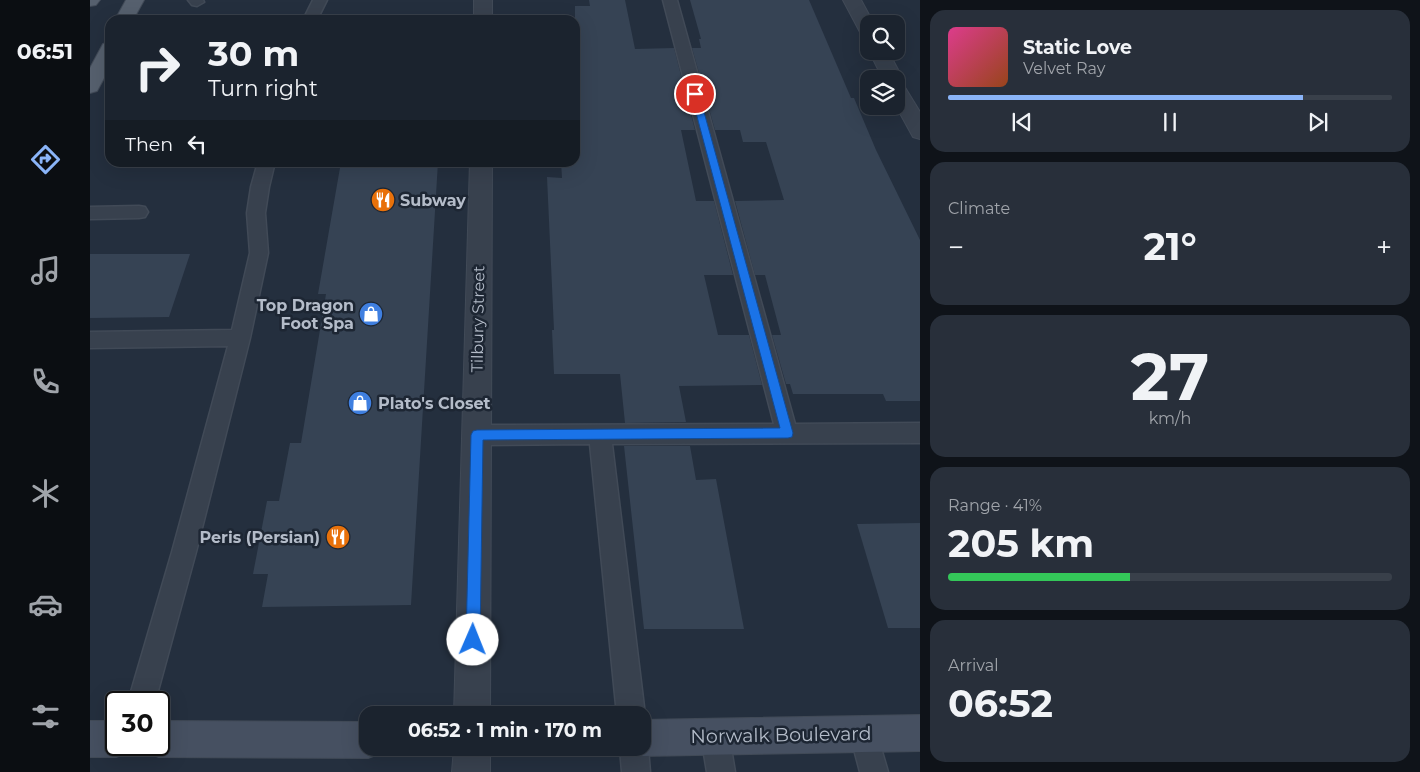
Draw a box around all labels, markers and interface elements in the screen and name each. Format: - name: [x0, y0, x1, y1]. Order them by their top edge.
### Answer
- map controls: [860, 15, 905, 115]
- button: search: [860, 15, 905, 60]
- text: 30 m: [208, 32, 299, 75]
- icon: right: [125, 35, 190, 100]
- text: Static Love: [1023, 36, 1132, 59]
- text: 06:51: [17, 38, 73, 65]
- text: Velvet Ray: [1023, 59, 1105, 78]
- button: layers: [860, 70, 905, 115]
- pin: [674, 73, 716, 115]
- text: Turn right: [208, 75, 318, 102]
- icon: arrive: [681, 80, 709, 108]
- icon: previous: [1008, 108, 1036, 136]
- icon: pause: [1156, 108, 1184, 136]
- icon: next: [1304, 108, 1332, 136]
- icon: left: [183, 130, 211, 158]
- text: Then: [125, 133, 173, 156]
- icon: directions: [28, 142, 63, 177]
- restaurant icon: Subway: [370, 187, 396, 213]
- place label: Subway: [400, 191, 466, 210]
- text: Climate: [948, 199, 1010, 218]
- text: 21°: [1143, 223, 1197, 270]
- text: −: [948, 230, 964, 264]
- text: +: [1376, 230, 1392, 264]
- icon: music: [28, 253, 63, 288]
- street label: Tilbury Street: [468, 265, 488, 373]
- place label: Top Dragon Foot Spa: [257, 296, 354, 333]
- shop icon: Top Dragon Foot Spa: [358, 301, 384, 327]
- text: 27: [1131, 337, 1209, 416]
- icon: phone: [28, 364, 63, 399]
- shop icon: Plato's Closet: [347, 390, 373, 416]
- place label: Plato's Closet: [378, 394, 491, 413]
- text: km/h: [1149, 409, 1191, 428]
- icon: climate: [28, 476, 63, 511]
- text: Range · 41%: [948, 496, 1042, 515]
- text: 205 km: [948, 520, 1094, 567]
- restaurant icon: Peris (Persian): [325, 524, 351, 550]
- place label: Peris (Persian): [199, 528, 320, 547]
- icon: car: [28, 587, 63, 622]
- position arrow: [446, 613, 498, 665]
- text: Arrival: [948, 656, 998, 675]
- text: 06:52: [948, 680, 1053, 727]
- speed limit sign: 30: [105, 691, 170, 756]
- icon: filters: [28, 699, 63, 734]
- text: 06:52 · 1 min · 170 m: [408, 719, 602, 742]
- street label: Norwalk Boulevard: [690, 722, 872, 748]

